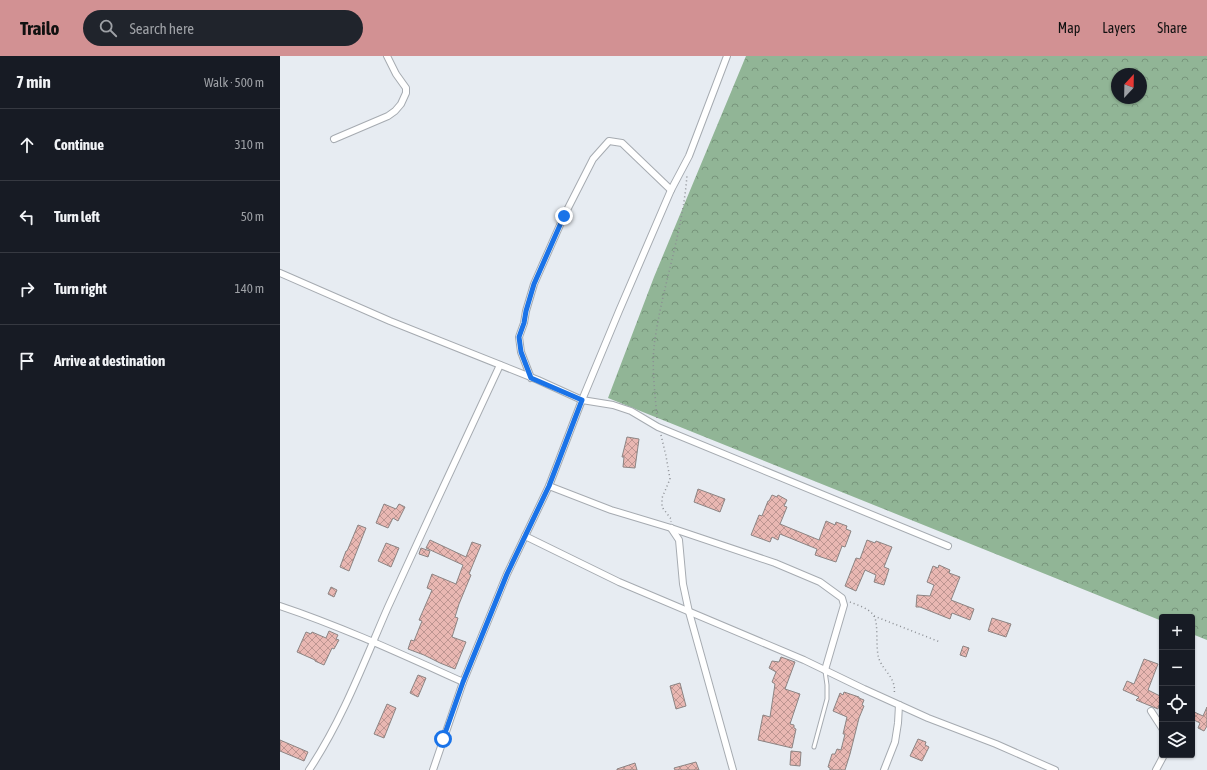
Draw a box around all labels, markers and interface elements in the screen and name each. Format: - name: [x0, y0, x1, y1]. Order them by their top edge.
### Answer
- search box: [83, 10, 363, 46]
- text: Trailo: [20, 17, 59, 39]
- icon: search: [97, 17, 119, 39]
- text: Search here: [129, 20, 194, 37]
- text: Map: [1058, 20, 1080, 36]
- text: Layers: [1102, 20, 1135, 36]
- text: Share: [1157, 20, 1187, 36]
- north arrow: [1111, 68, 1147, 104]
- text: 7 min: [16, 72, 51, 92]
- text: Walk · 500 m: [204, 75, 264, 90]
- icon: ahead: [16, 134, 38, 156]
- text: Continue: [54, 136, 104, 153]
- text: 310 m: [235, 137, 264, 152]
- icon: left: [16, 206, 38, 228]
- route end: [555, 207, 573, 225]
- text: Turn left: [54, 208, 100, 225]
- text: 50 m: [241, 209, 264, 224]
- icon: right: [16, 278, 38, 300]
- text: Turn right: [54, 280, 107, 297]
- text: 140 m: [235, 281, 264, 296]
- icon: arrive: [16, 350, 38, 372]
- text: Arrive at destination: [54, 352, 165, 369]
- map controls: [1159, 614, 1195, 758]
- button: +: [1159, 614, 1195, 650]
- button: −: [1159, 650, 1195, 686]
- button: locate: [1159, 686, 1195, 722]
- button: layers: [1159, 722, 1195, 758]
- route start: [434, 730, 452, 748]

